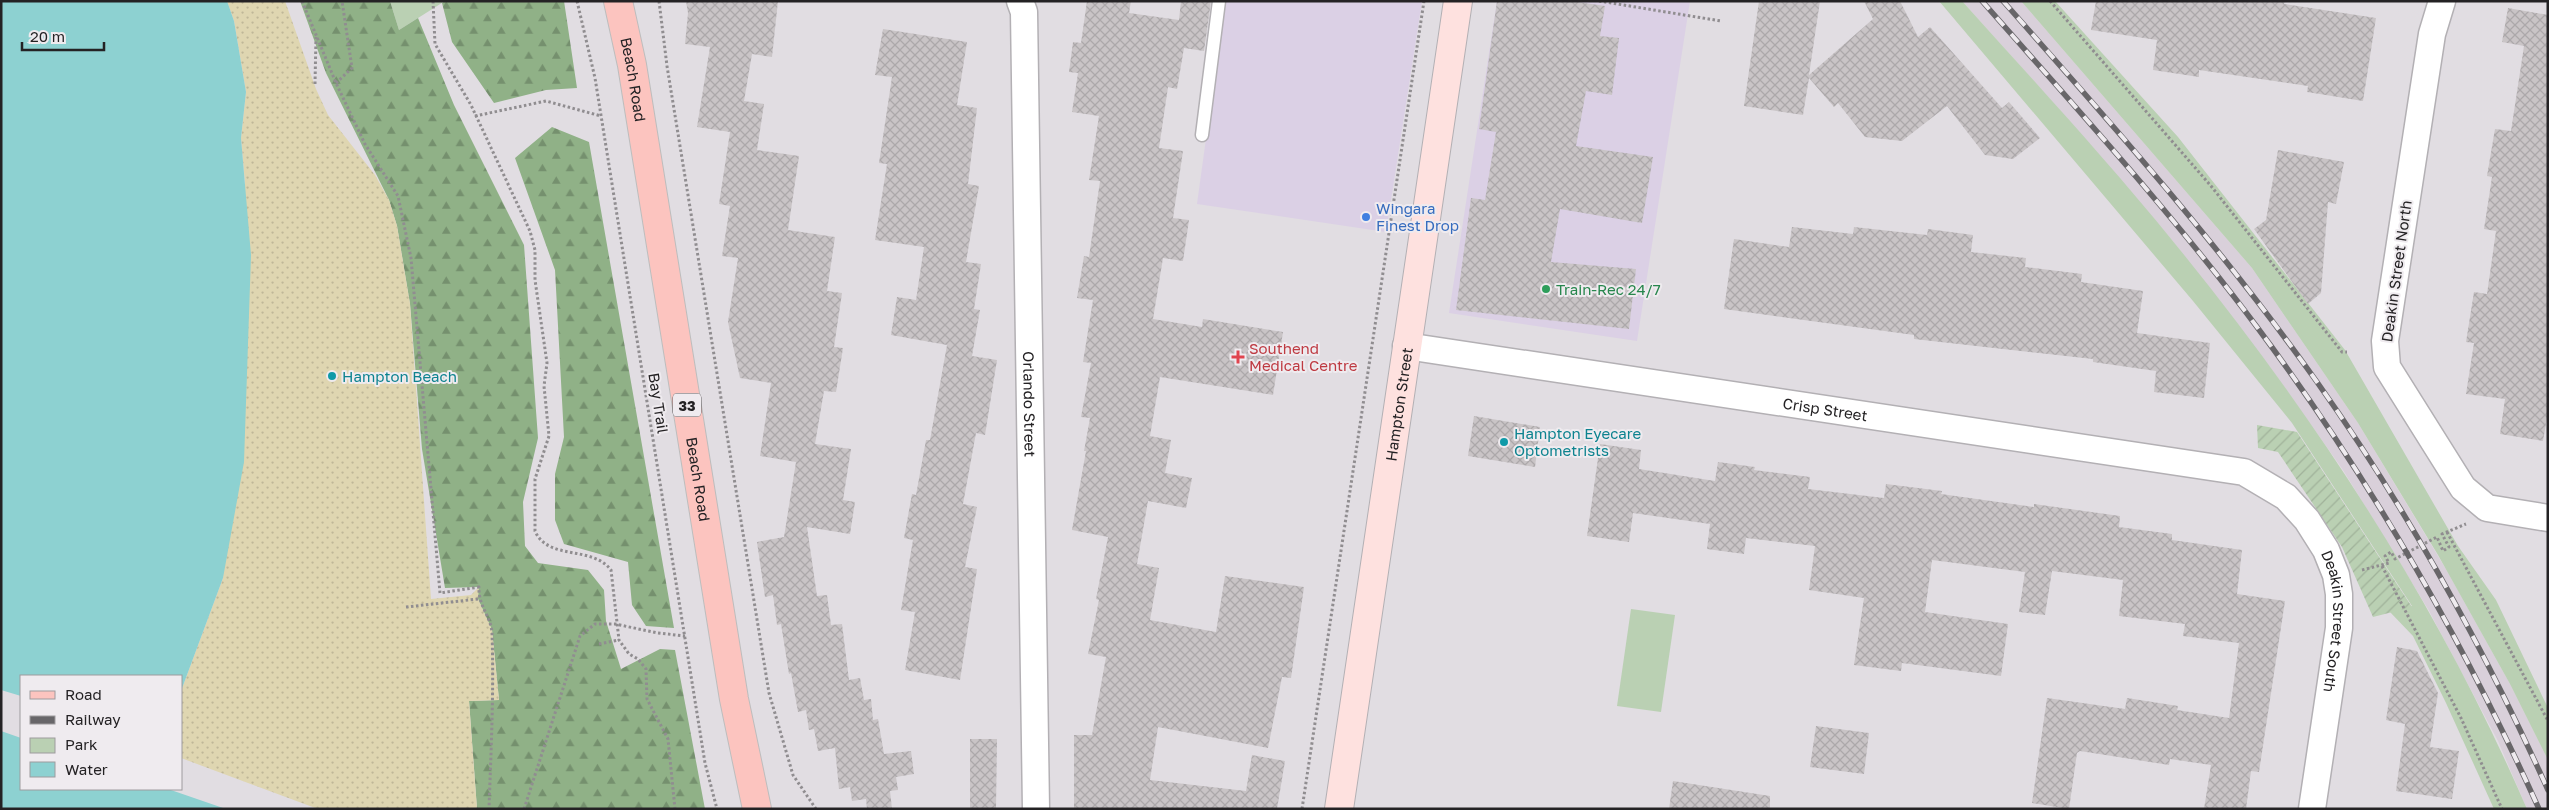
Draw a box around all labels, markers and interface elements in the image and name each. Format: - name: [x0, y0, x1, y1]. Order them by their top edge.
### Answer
- scale bar: [22, 20, 105, 52]
- text: 20 m: [30, 27, 65, 45]
- street label: Beach Road: [617, 36, 650, 123]
- place label: Wingara Finest Drop: [1376, 199, 1459, 234]
- street label: Deakin Street North: [2377, 199, 2415, 343]
- marker: Wingara Finest Drop: [1360, 211, 1372, 223]
- place label: Train-Rec 24/7: [1556, 280, 1661, 298]
- marker: Train-Rec 24/7: [1540, 283, 1552, 295]
- place label: Southend Medical Centre: [1249, 339, 1358, 374]
- street label: Hampton Street: [1381, 346, 1416, 463]
- marker: Southend Medical Centre: [1231, 350, 1245, 364]
- street label: Orlando Street: [1020, 351, 1040, 457]
- place label: Hampton Beach: [342, 367, 457, 385]
- marker: Hampton Beach: [326, 370, 338, 382]
- street label: Bay Trail: [645, 371, 673, 435]
- road number: 33: [673, 394, 701, 416]
- street label: Crisp Street: [1782, 394, 1869, 424]
- place label: Hampton Eyecare Optometrists: [1514, 424, 1642, 459]
- street label: Beach Road: [683, 436, 714, 523]
- marker: Hampton Eyecare Optometrists: [1498, 436, 1510, 448]
- street label: Deakin Street South: [2318, 547, 2349, 694]
- legend: [20, 675, 182, 790]
- text: Road: [65, 685, 102, 703]
- text: Railway: [65, 710, 121, 728]
- text: Park: [65, 735, 98, 753]
- text: Water: [65, 760, 108, 778]

